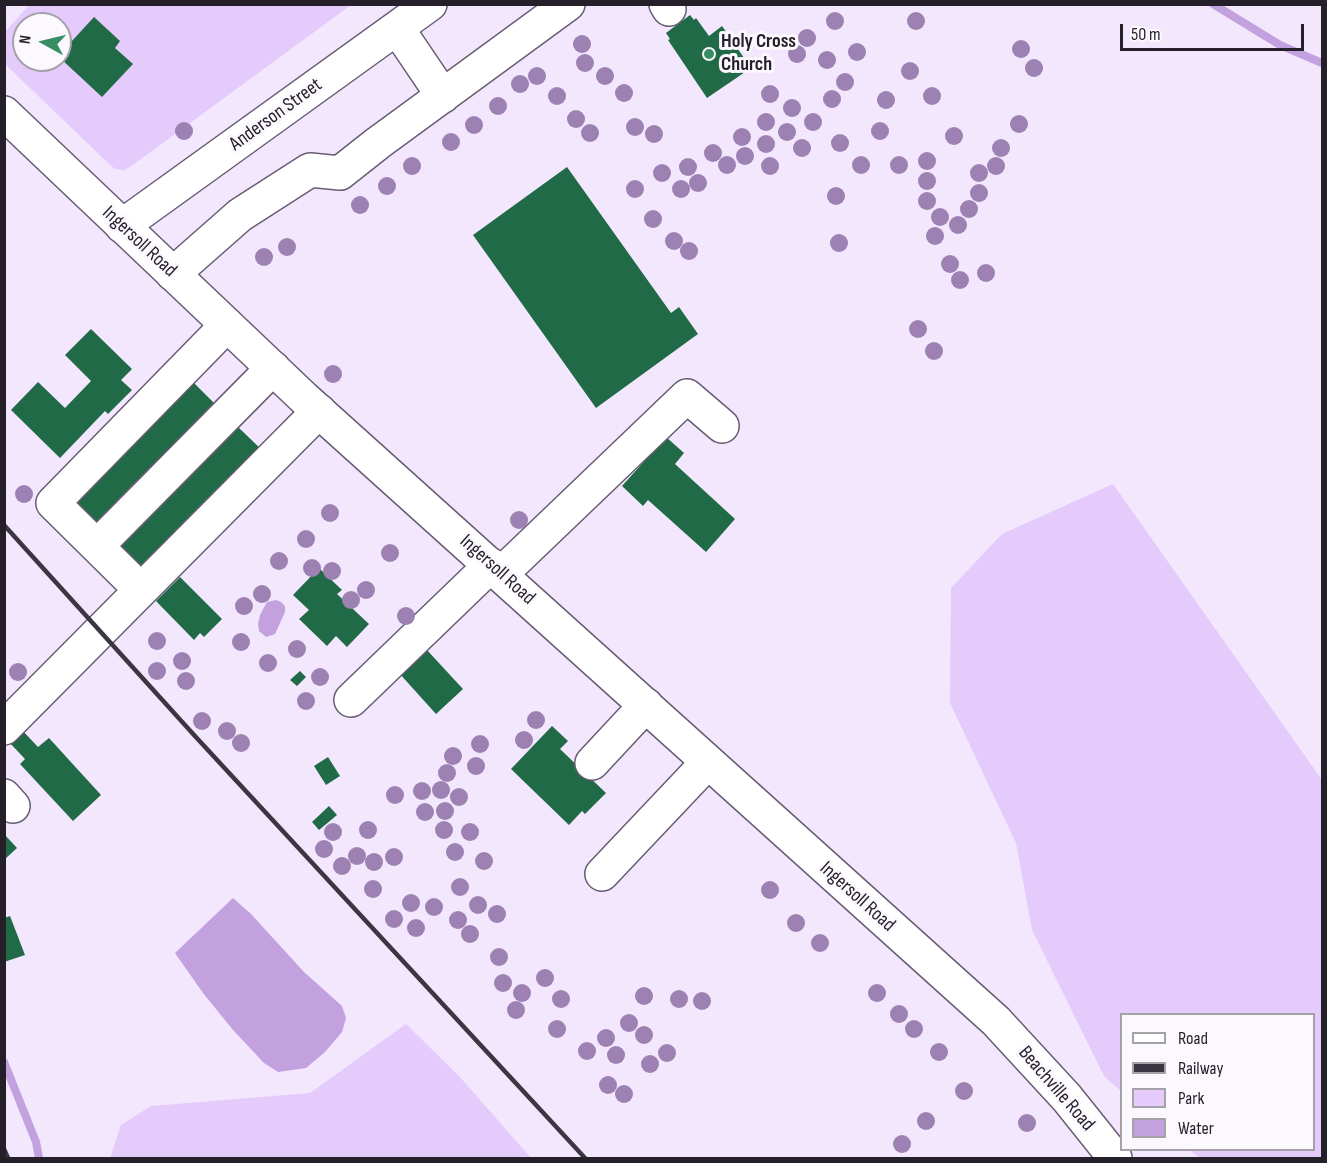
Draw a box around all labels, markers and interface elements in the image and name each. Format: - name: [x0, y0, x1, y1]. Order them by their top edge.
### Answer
- north arrow: [12, 12, 72, 72]
- scale bar: [1123, 12, 1308, 50]
- text: 50 m: [1131, 24, 1161, 45]
- place label: Holy Cross Church: [721, 30, 796, 77]
- text: N: [16, 34, 36, 45]
- marker: Holy Cross Church: [702, 47, 716, 61]
- street label: Anderson Street: [225, 73, 327, 157]
- street label: Ingersoll Road: [97, 201, 181, 283]
- street label: Ingersoll Road: [454, 530, 540, 610]
- street label: Ingersoll Road: [814, 857, 900, 937]
- legend: [1120, 1013, 1315, 1151]
- text: Road: [1178, 1028, 1208, 1049]
- street label: Beachville Road: [1013, 1042, 1099, 1136]
- text: Railway: [1178, 1058, 1223, 1079]
- text: Park: [1178, 1088, 1204, 1109]
- text: Water: [1178, 1118, 1214, 1139]

